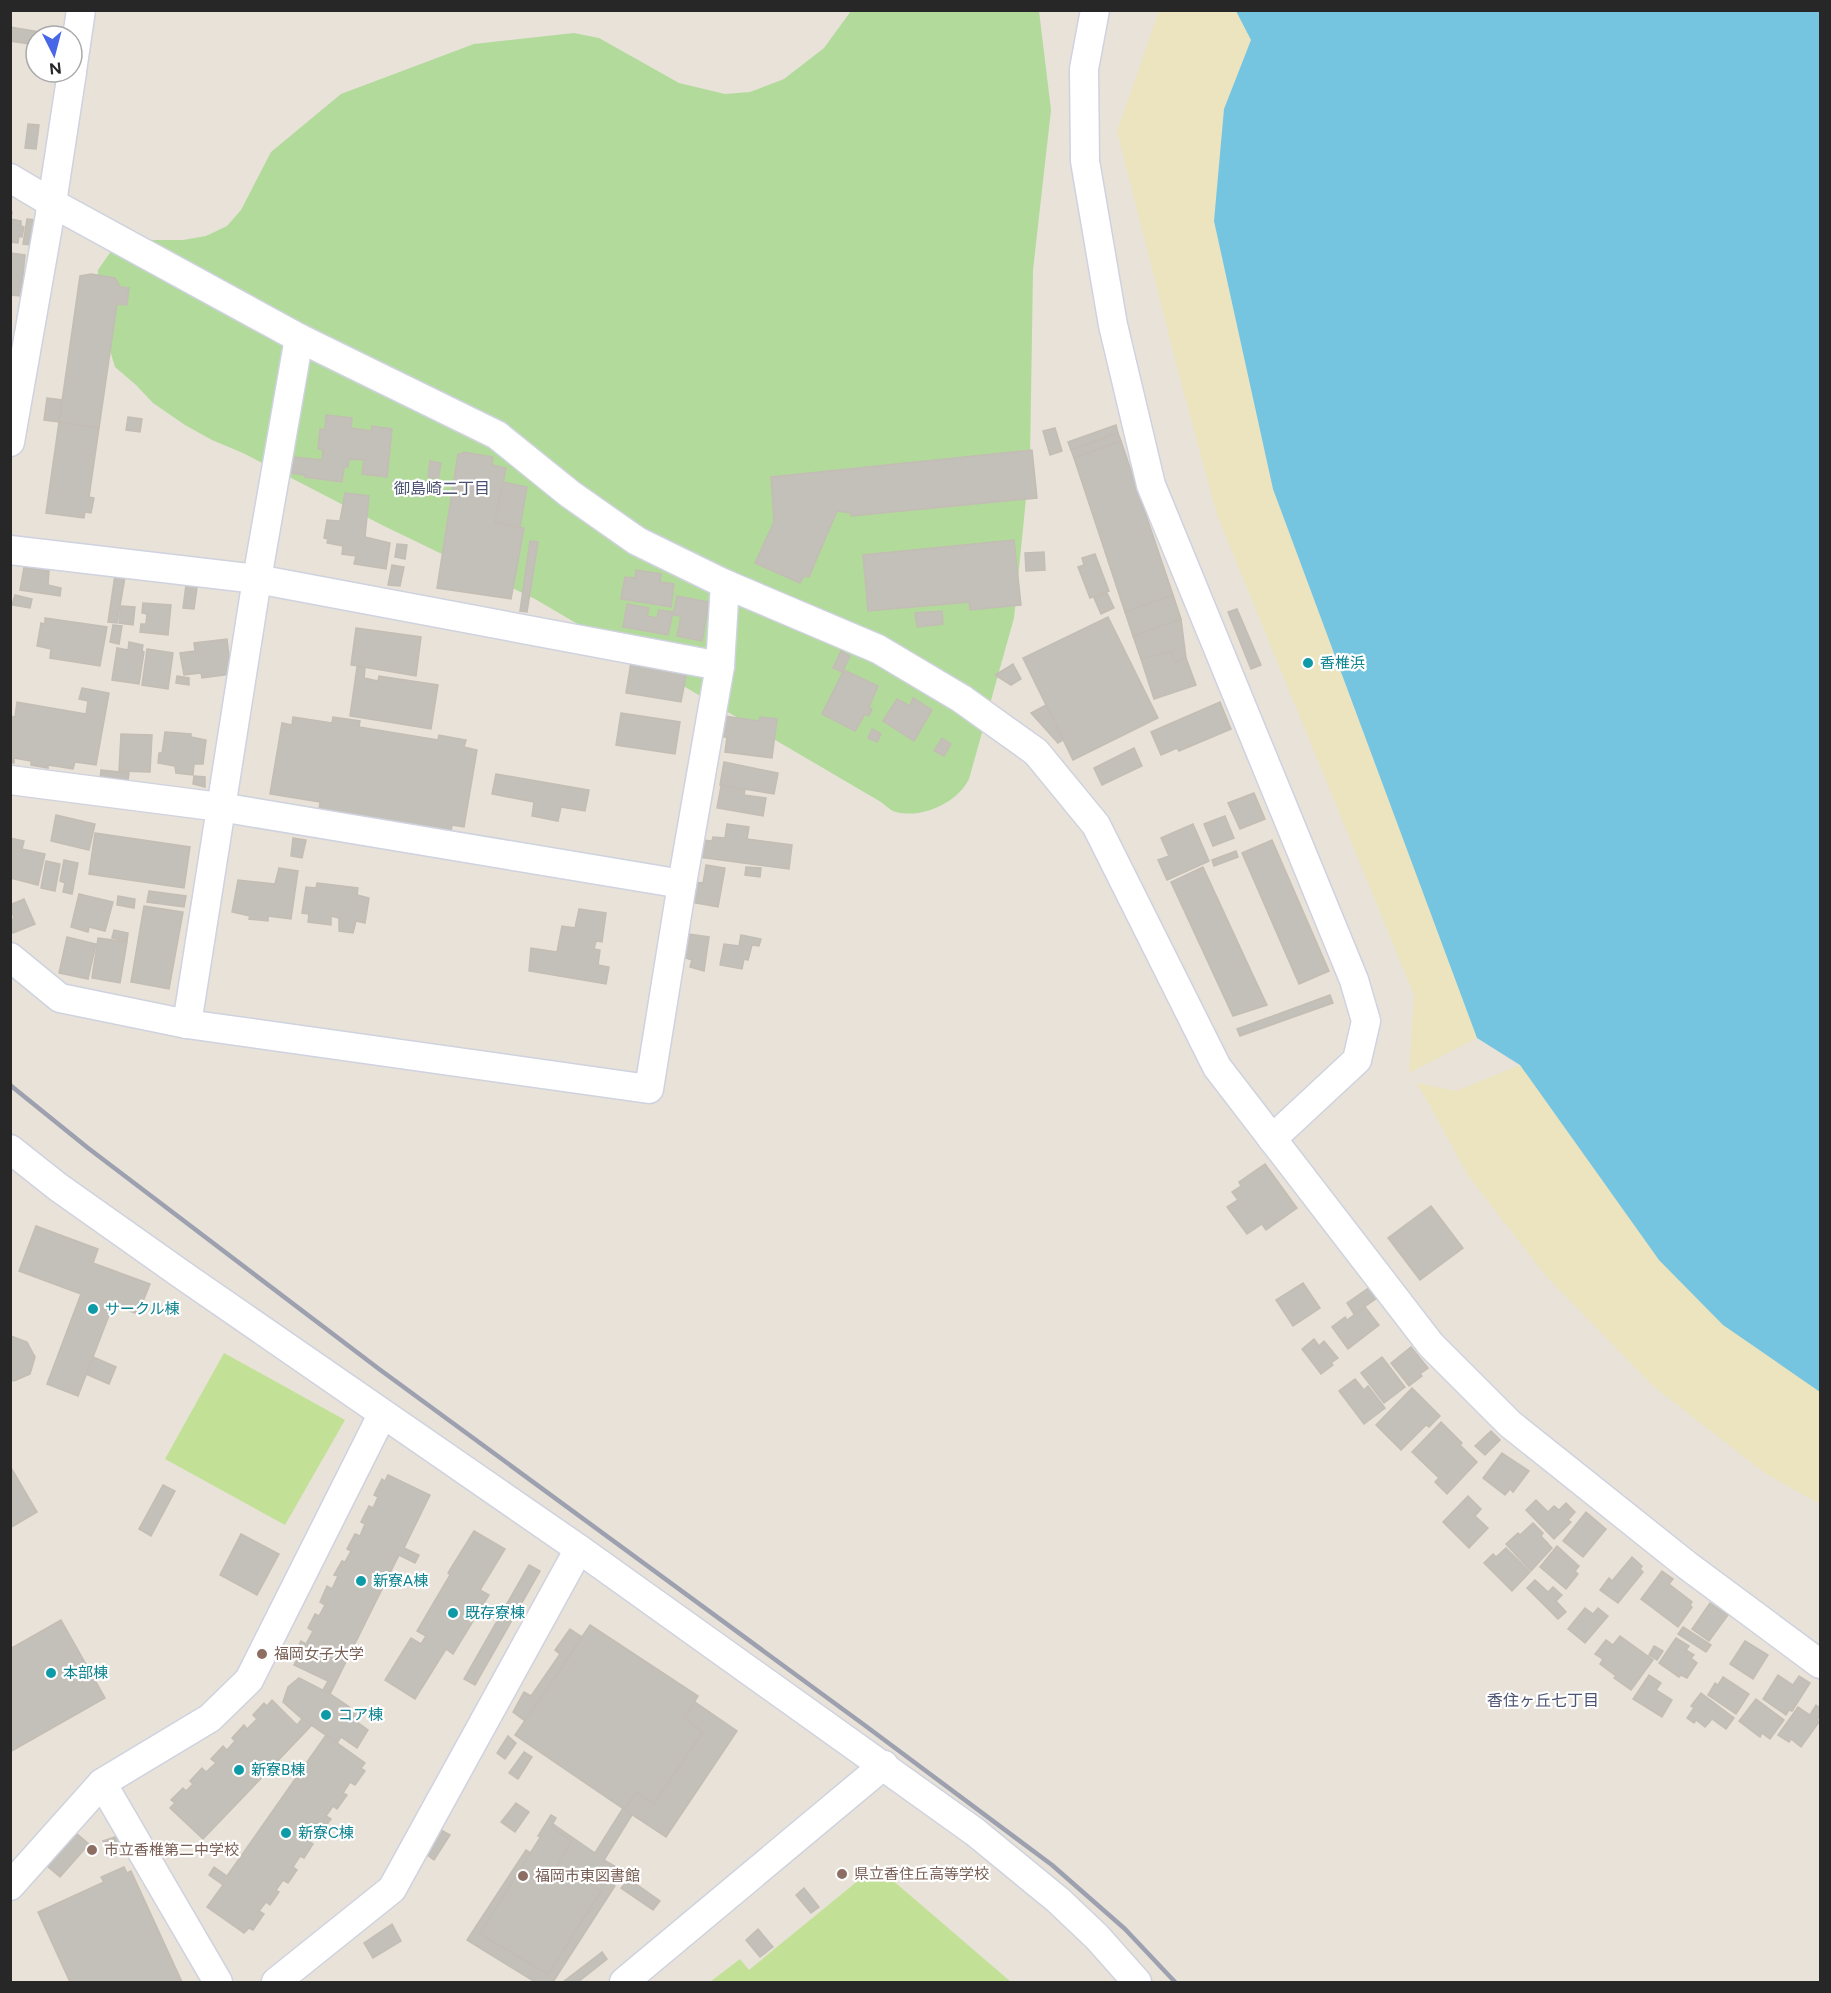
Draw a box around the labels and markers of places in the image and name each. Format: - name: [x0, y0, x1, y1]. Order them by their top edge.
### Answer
- place label: 香椎浜: [1320, 654, 1365, 672]
- marker: 香椎浜: [1301, 656, 1315, 670]
- place label: サークル棟: [105, 1300, 180, 1318]
- marker: サークル棟: [86, 1302, 100, 1316]
- place label: 新寮A棟: [373, 1572, 428, 1590]
- marker: 新寮A棟: [354, 1574, 368, 1588]
- place label: 既存寮棟: [465, 1604, 525, 1622]
- marker: 既存寮棟: [446, 1606, 460, 1620]
- place label: 福岡女子大学: [274, 1645, 364, 1663]
- marker: 福岡女子大学: [255, 1647, 269, 1661]
- place label: 本部棟: [63, 1664, 108, 1682]
- marker: 本部棟: [44, 1666, 58, 1680]
- place label: コア棟: [338, 1706, 383, 1724]
- marker: コア棟: [319, 1708, 333, 1722]
- place label: 新寮B棟: [251, 1761, 305, 1779]
- marker: 新寮B棟: [232, 1763, 246, 1777]
- place label: 新寮C棟: [298, 1824, 354, 1842]
- marker: 新寮C棟: [279, 1826, 293, 1840]
- place label: 市立香椎第二中学校: [104, 1841, 239, 1859]
- marker: 市立香椎第二中学校: [85, 1843, 99, 1857]
- place label: 県立香住丘高等学校: [854, 1865, 989, 1883]
- place label: 福岡市東図書館: [535, 1867, 640, 1885]
- marker: 県立香住丘高等学校: [835, 1867, 849, 1881]
- marker: 福岡市東図書館: [516, 1869, 530, 1883]

